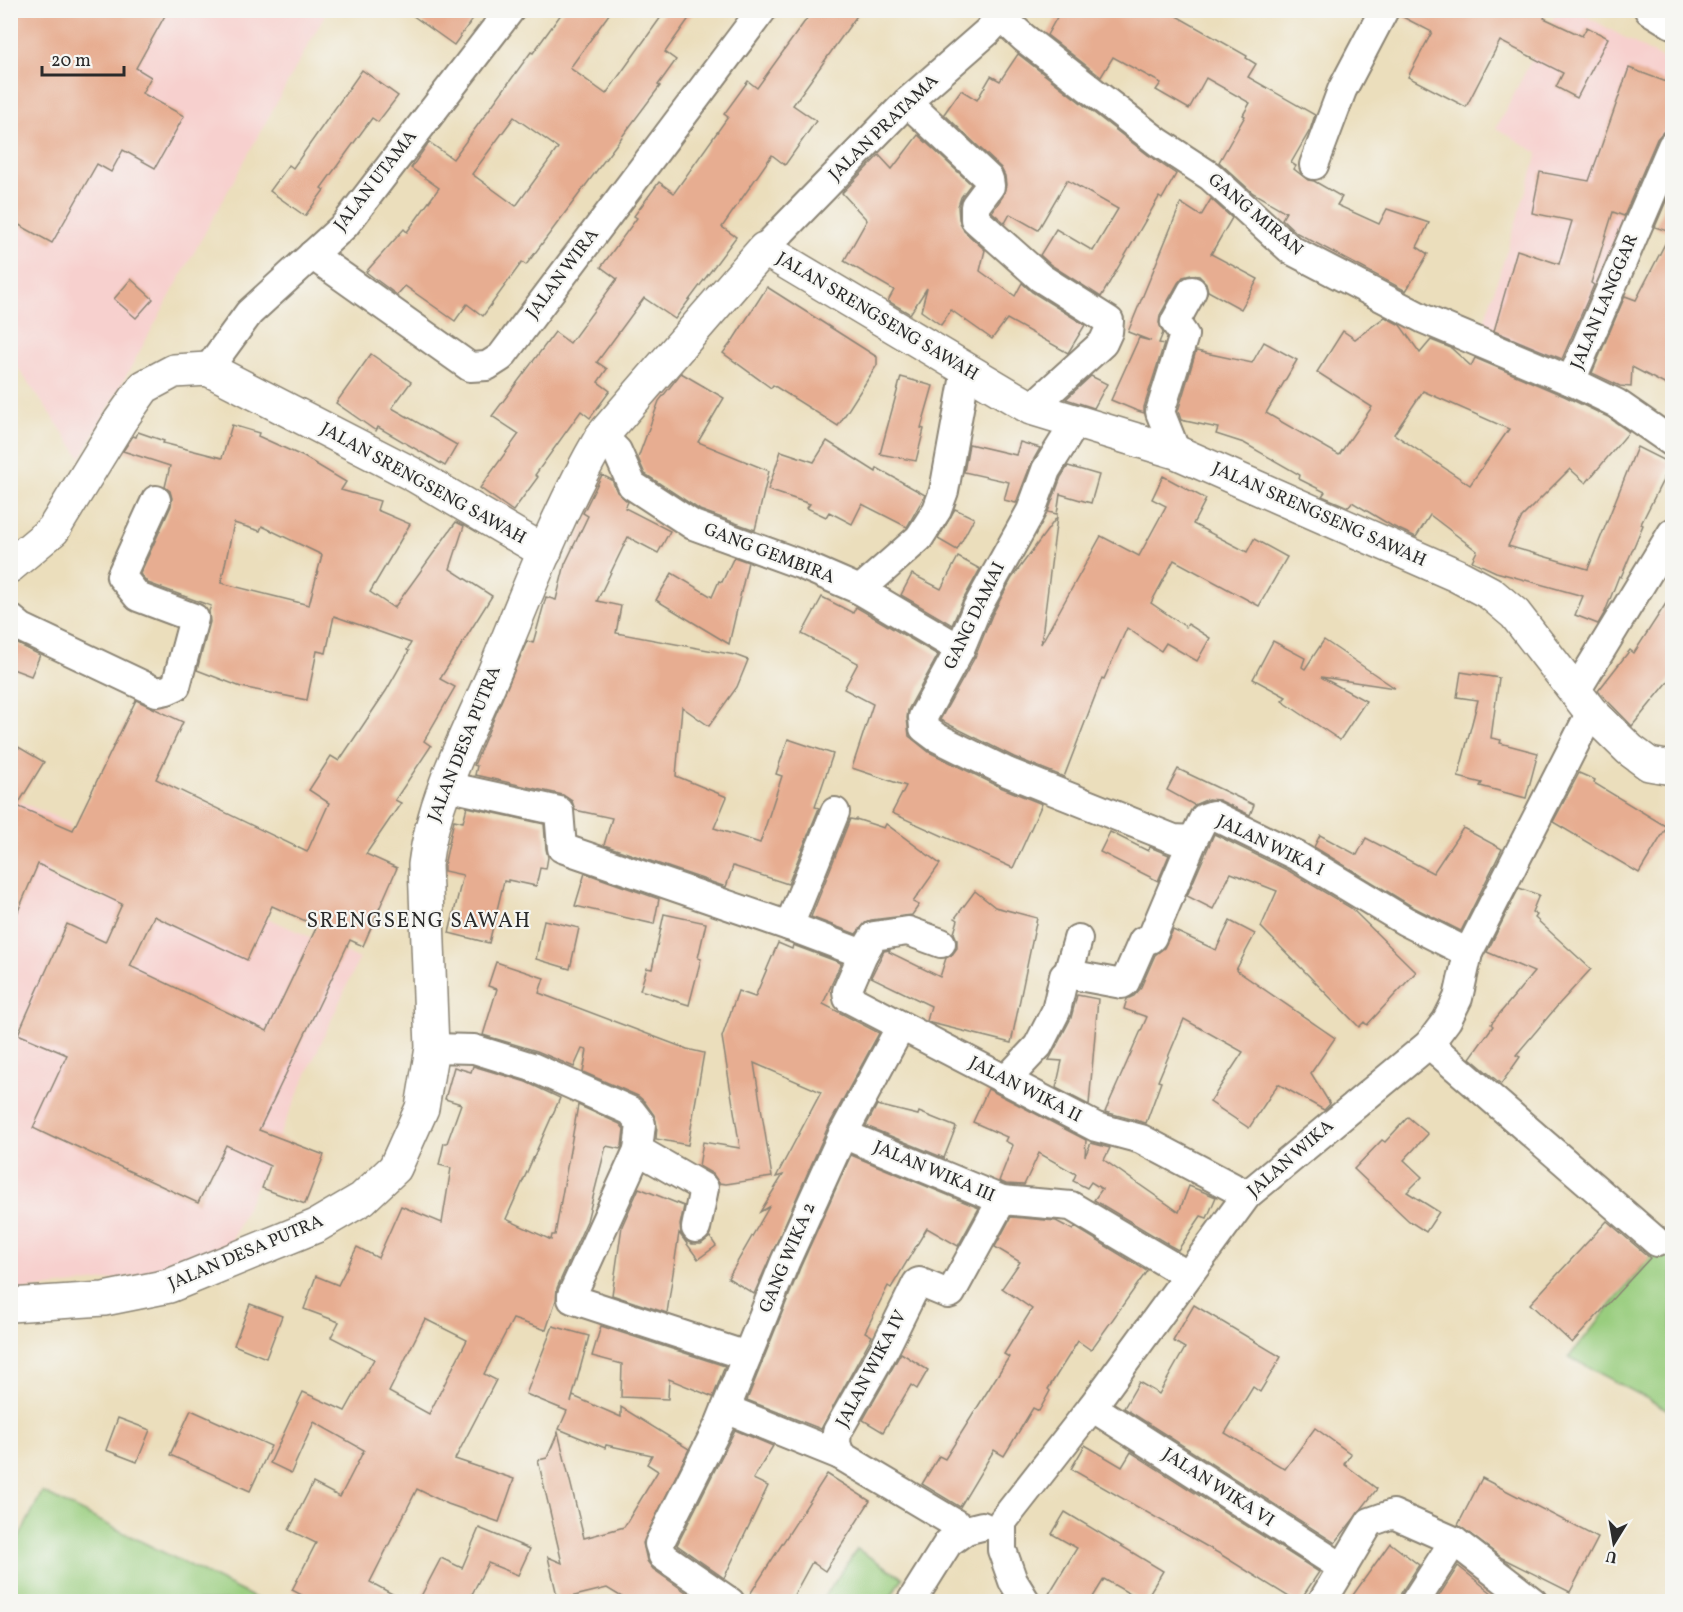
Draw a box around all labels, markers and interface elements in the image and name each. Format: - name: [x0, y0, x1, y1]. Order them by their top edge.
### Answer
- scale bar: [42, 39, 124, 77]
- text: 20 m: [51, 49, 91, 74]
- street label: JALAN PRATAMA: [824, 69, 945, 187]
- street label: JALAN UTAMA: [329, 125, 424, 237]
- street label: GANG MIRAN: [1202, 168, 1308, 262]
- street label: JALAN WIRA: [521, 223, 605, 324]
- street label: JALAN LANGGAR: [1565, 230, 1645, 374]
- street label: JALAN SRENGSENG SAWAH: [771, 247, 983, 387]
- street label: JALAN SRENGSENG SAWAH: [316, 417, 530, 551]
- street label: JALAN SRENGSENG SAWAH: [1208, 456, 1430, 574]
- street label: GANG GEMBIRA: [700, 517, 839, 591]
- street label: GANG DAMAI: [938, 558, 1012, 674]
- street label: JALAN DESA PUTRA: [422, 662, 508, 826]
- street label: JALAN WIKA I: [1212, 809, 1328, 883]
- district label: SRENGSENG SAWAH: [307, 907, 531, 936]
- street label: JALAN WIKA II: [964, 1051, 1086, 1129]
- street label: JALAN WIKA: [1242, 1114, 1340, 1204]
- street label: JALAN WIKA III: [869, 1135, 999, 1209]
- street label: GANG WIKA 2: [754, 1199, 822, 1317]
- street label: JALAN DESA PUTRA: [165, 1209, 328, 1297]
- street label: JALAN WIKA IV: [831, 1306, 913, 1432]
- street label: JALAN WIKA VI: [1157, 1442, 1279, 1534]
- north arrow: [1584, 1513, 1644, 1573]
- text: U: [1604, 1544, 1619, 1568]

